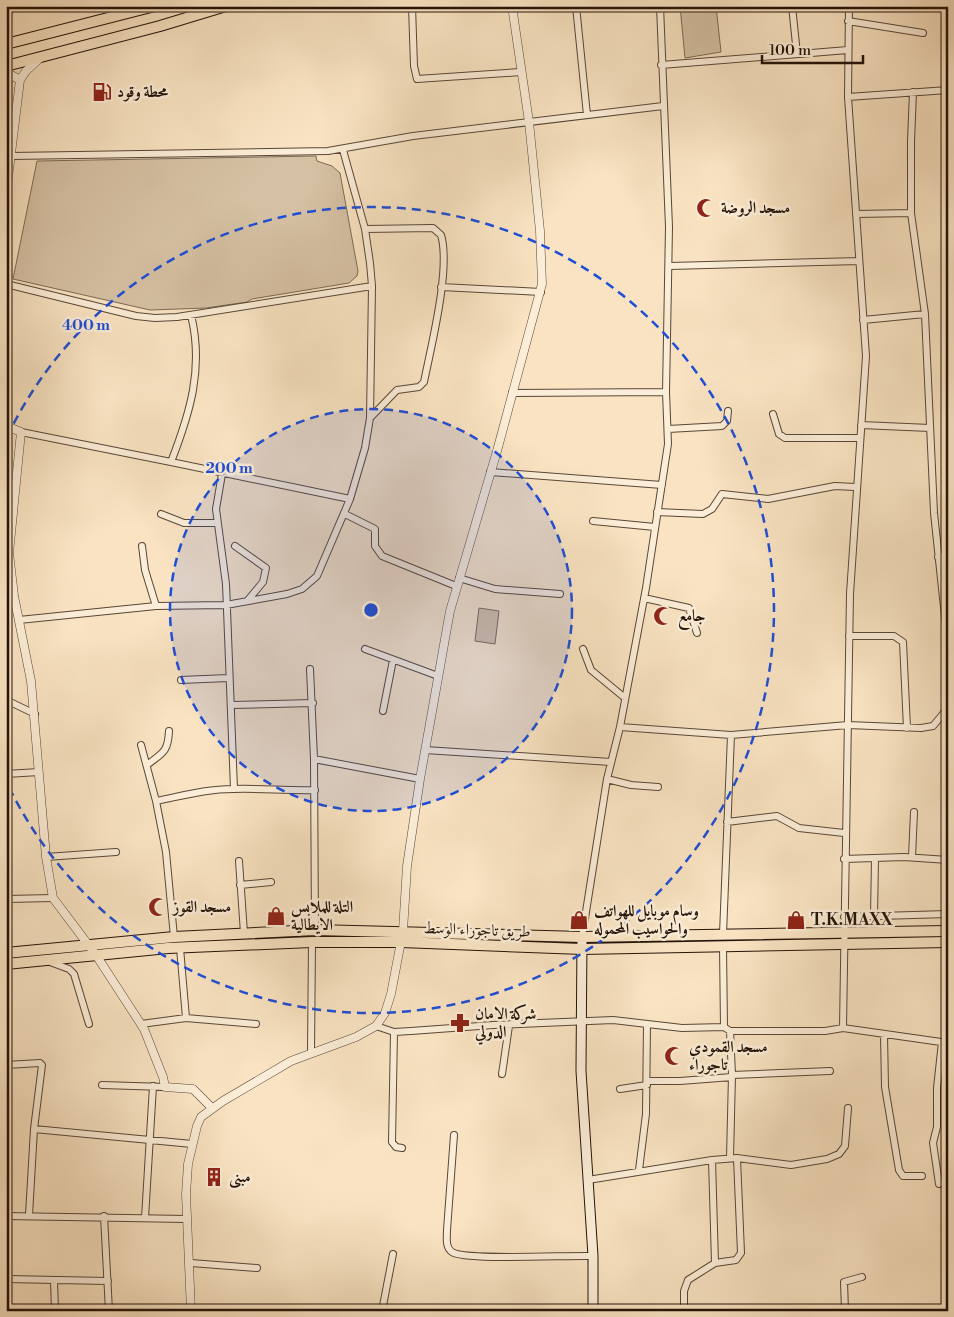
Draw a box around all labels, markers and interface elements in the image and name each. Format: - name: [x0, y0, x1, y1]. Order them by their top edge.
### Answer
- scale bar: [762, 32, 863, 64]
- text: 100 m: [769, 41, 811, 60]
- fuel station icon: محطة وقود: [91, 81, 113, 103]
- place label: محطة وقود: [117, 82, 168, 102]
- mosque icon: مسجد الروضة: [695, 197, 717, 219]
- place label: مسجد الروضة: [721, 198, 790, 218]
- text: 400 m: [62, 316, 110, 335]
- text: 200 m: [205, 459, 253, 478]
- centre of rings: [362, 601, 380, 619]
- mosque icon: جامع: [652, 605, 674, 627]
- place label: جامع: [678, 606, 706, 631]
- mosque icon: مسجد القوز: [147, 896, 169, 918]
- place label: مسجد القوز: [171, 897, 231, 917]
- place label: التلة للملابس الايطالية: [291, 897, 353, 935]
- place label: وسام موبايل للهواتف والحواسيب المحموله: [594, 901, 699, 939]
- shop icon: التلة للملابس الايطالية: [265, 905, 287, 927]
- shop icon: وسام موبايل للهواتف والحواسيب المحموله: [568, 909, 590, 931]
- shop icon: T.K.MAXX: [785, 909, 807, 931]
- place label: T.K.MAXX: [811, 910, 893, 930]
- street label: طريق تاجوراء الوسط: [423, 918, 531, 942]
- place label: شركة الامان الدولي: [474, 1004, 536, 1045]
- pharmacy icon: شركة الامان الدولي: [449, 1012, 471, 1034]
- place label: مسجد القمودي تاجوراء: [689, 1037, 768, 1075]
- mosque icon: مسجد القمودي تاجوراء: [663, 1045, 685, 1067]
- building icon: مبنى: [203, 1166, 225, 1188]
- place label: مبنى: [229, 1167, 251, 1189]

